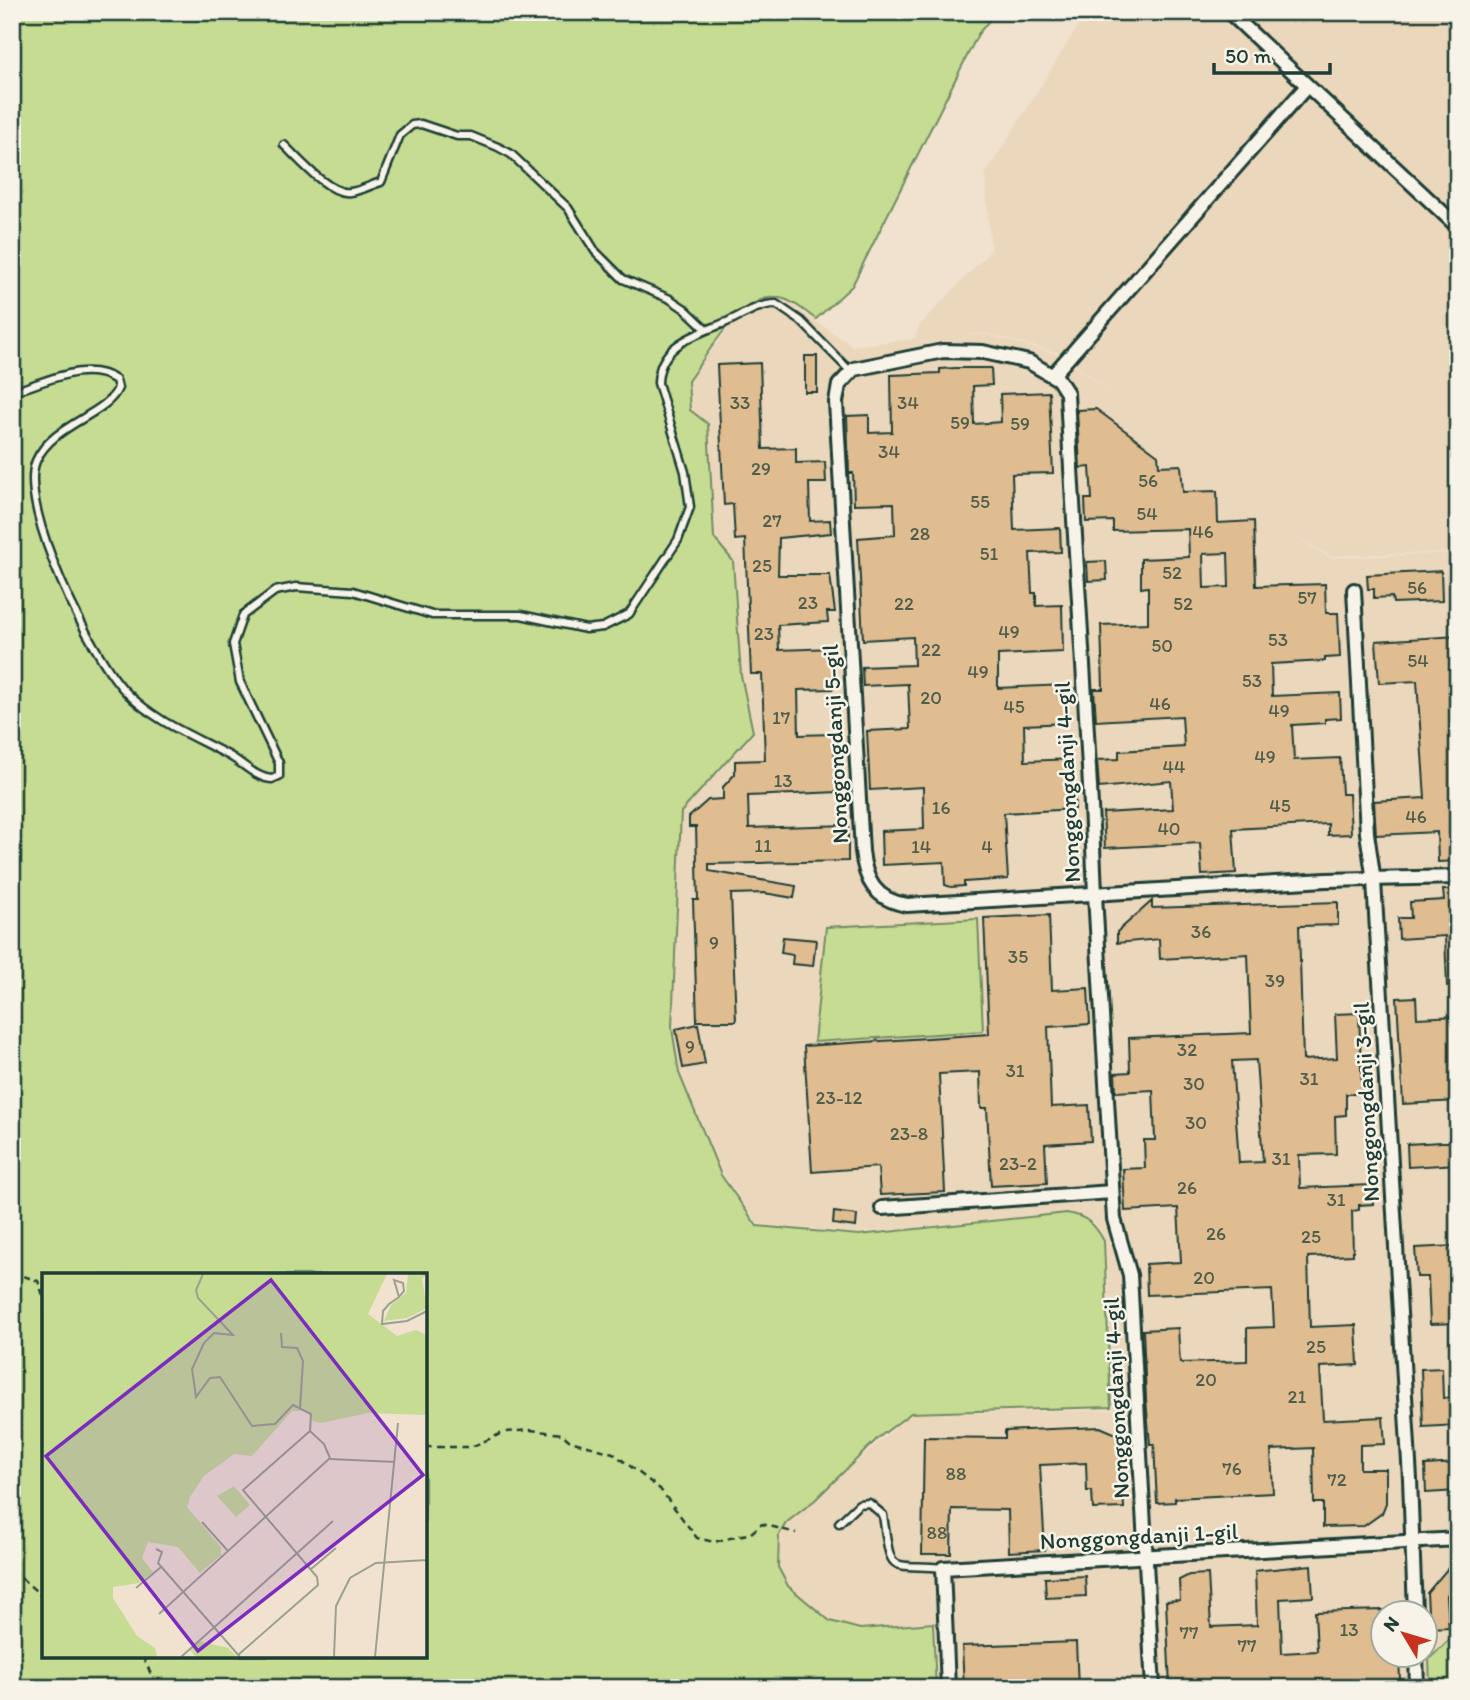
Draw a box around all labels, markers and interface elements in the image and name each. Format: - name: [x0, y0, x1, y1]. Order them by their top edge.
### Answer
- scale bar: [1214, 32, 1330, 76]
- text: 50 m: [1225, 43, 1272, 68]
- house number: 33: [730, 391, 750, 414]
- house number: 34: [897, 391, 919, 414]
- house number: 59: [950, 411, 970, 434]
- house number: 59: [1010, 412, 1030, 435]
- house number: 34: [878, 440, 900, 463]
- house number: 29: [751, 457, 771, 480]
- house number: 56: [1138, 469, 1158, 492]
- house number: 55: [970, 490, 990, 513]
- house number: 54: [1136, 502, 1158, 525]
- house number: 27: [762, 509, 782, 532]
- house number: 46: [1192, 520, 1214, 543]
- house number: 28: [910, 522, 930, 545]
- house number: 51: [980, 542, 999, 565]
- house number: 25: [752, 554, 772, 577]
- house number: 52: [1162, 561, 1182, 584]
- house number: 56: [1407, 576, 1427, 599]
- house number: 57: [1297, 586, 1317, 609]
- house number: 23: [798, 591, 818, 614]
- house number: 22: [894, 592, 914, 615]
- house number: 52: [1173, 592, 1193, 615]
- house number: 49: [998, 620, 1020, 643]
- house number: 23: [754, 622, 774, 645]
- house number: 53: [1268, 628, 1288, 651]
- house number: 50: [1151, 634, 1173, 657]
- house number: 22: [921, 638, 941, 661]
- street label: Nonggongdanji 5-gil: [816, 643, 854, 845]
- house number: 54: [1407, 649, 1429, 672]
- house number: 49: [967, 660, 989, 683]
- house number: 53: [1242, 669, 1262, 692]
- street label: Nonggongdanji 4-gil: [1048, 680, 1086, 883]
- house number: 20: [920, 686, 942, 709]
- house number: 46: [1149, 692, 1171, 715]
- house number: 45: [1003, 695, 1025, 718]
- house number: 49: [1268, 699, 1290, 722]
- house number: 17: [772, 706, 790, 729]
- house number: 49: [1254, 745, 1276, 768]
- house number: 44: [1163, 755, 1185, 778]
- house number: 13: [773, 769, 793, 792]
- house number: 45: [1269, 794, 1291, 817]
- house number: 16: [932, 796, 950, 819]
- house number: 46: [1405, 805, 1427, 828]
- house number: 40: [1157, 817, 1181, 840]
- house number: 11: [754, 834, 772, 857]
- house number: 14: [911, 835, 931, 858]
- house number: 4: [981, 835, 993, 858]
- house number: 36: [1191, 920, 1211, 943]
- house number: 9: [709, 931, 719, 954]
- house number: 35: [1008, 945, 1028, 968]
- house number: 39: [1265, 969, 1285, 992]
- street label: Nonggongdanji 3-gil: [1347, 1001, 1385, 1203]
- house number: 9: [685, 1035, 695, 1058]
- house number: 32: [1177, 1038, 1197, 1061]
- house number: 31: [1005, 1059, 1025, 1082]
- house number: 31: [1299, 1067, 1319, 1090]
- house number: 30: [1183, 1072, 1205, 1095]
- house number: 23-12: [816, 1086, 862, 1109]
- house number: 30: [1185, 1111, 1207, 1134]
- house number: 23-8: [890, 1122, 928, 1145]
- house number: 31: [1271, 1147, 1291, 1170]
- house number: 23-2: [999, 1152, 1037, 1175]
- house number: 26: [1177, 1176, 1197, 1199]
- house number: 31: [1326, 1188, 1346, 1211]
- house number: 26: [1206, 1222, 1226, 1245]
- house number: 25: [1301, 1225, 1321, 1248]
- house number: 20: [1193, 1266, 1215, 1289]
- inset map: [42, 1273, 427, 1658]
- street label: Nonggongdanji 4-gil: [1097, 1296, 1135, 1499]
- house number: 25: [1306, 1335, 1326, 1358]
- house number: 20: [1195, 1368, 1217, 1391]
- house number: 21: [1288, 1385, 1307, 1408]
- house number: 76: [1222, 1457, 1242, 1480]
- house number: 88: [946, 1462, 966, 1485]
- house number: 72: [1327, 1468, 1347, 1491]
- street label: Nonggongdanji 1-gil: [1039, 1517, 1239, 1555]
- house number: 88: [927, 1521, 947, 1544]
- north arrow: [1368, 1598, 1438, 1668]
- text: N: [1378, 1612, 1404, 1636]
- house number: 13: [1339, 1618, 1359, 1641]
- house number: 77: [1180, 1621, 1198, 1644]
- house number: 77: [1238, 1634, 1256, 1657]

